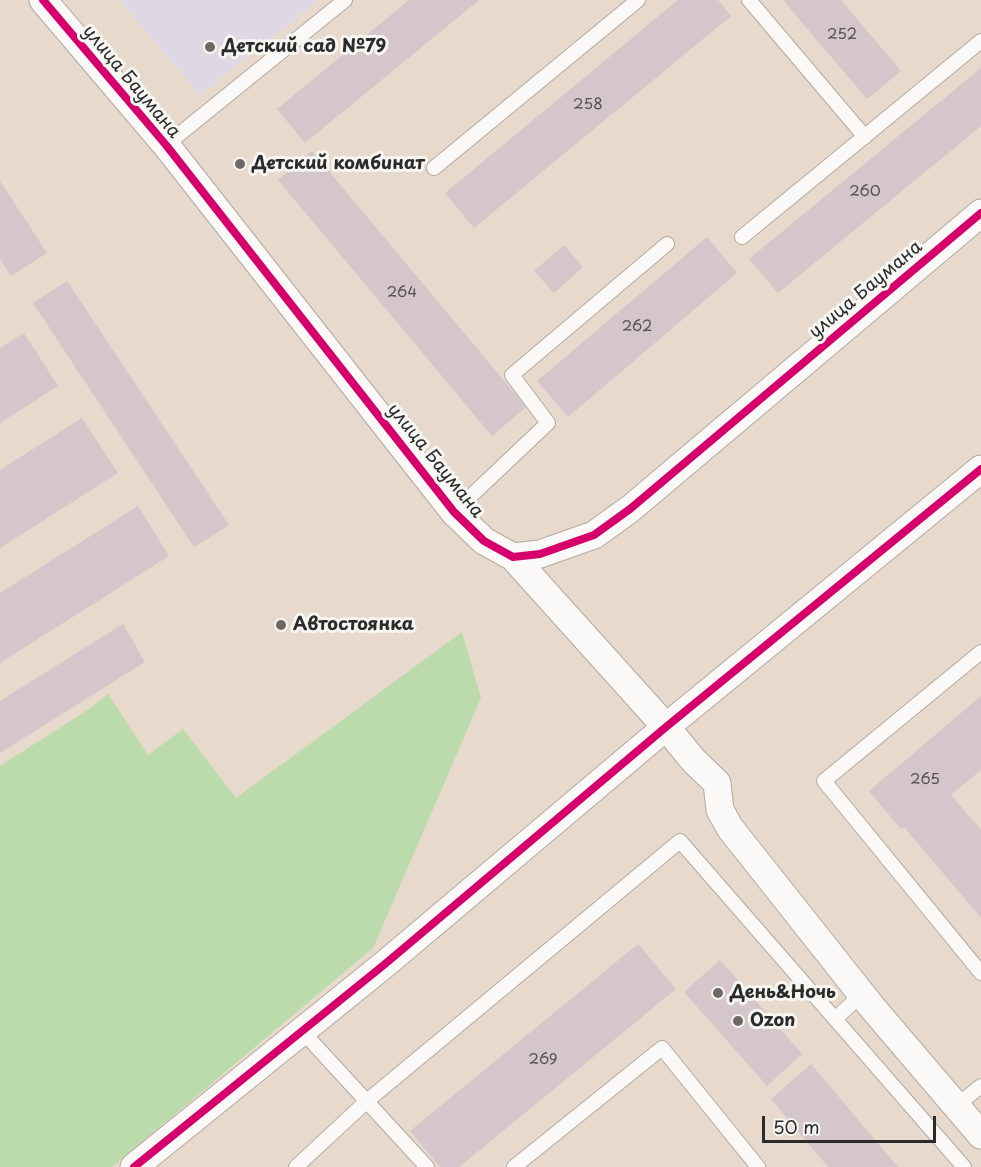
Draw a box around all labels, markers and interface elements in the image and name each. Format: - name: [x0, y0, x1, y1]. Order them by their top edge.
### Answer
- street label: улица Баумана: [77, 21, 185, 143]
- house number: 252: [827, 26, 857, 44]
- place label: Детский сад №79: [222, 36, 386, 58]
- marker: Детский сад №79: [203, 40, 217, 54]
- house number: 258: [573, 96, 603, 114]
- place label: Детский комбинат: [252, 153, 425, 175]
- marker: Детский комбинат: [233, 157, 247, 171]
- house number: 260: [849, 183, 881, 201]
- street label: улица Баумана: [805, 236, 927, 344]
- house number: 264: [387, 284, 417, 302]
- house number: 262: [622, 318, 652, 336]
- street label: улица Баумана: [382, 399, 488, 523]
- place label: Автостоянка: [293, 614, 414, 636]
- marker: Автостоянка: [274, 618, 288, 632]
- house number: 265: [910, 771, 940, 789]
- place label: День&Ночь: [730, 982, 836, 1004]
- marker: День&Ночь: [711, 986, 725, 1000]
- place label: Ozon: [750, 1010, 795, 1032]
- marker: Ozon: [731, 1014, 745, 1028]
- house number: 269: [529, 1051, 557, 1069]
- scale bar: [765, 1104, 939, 1142]
- text: 50 m: [773, 1113, 820, 1140]

